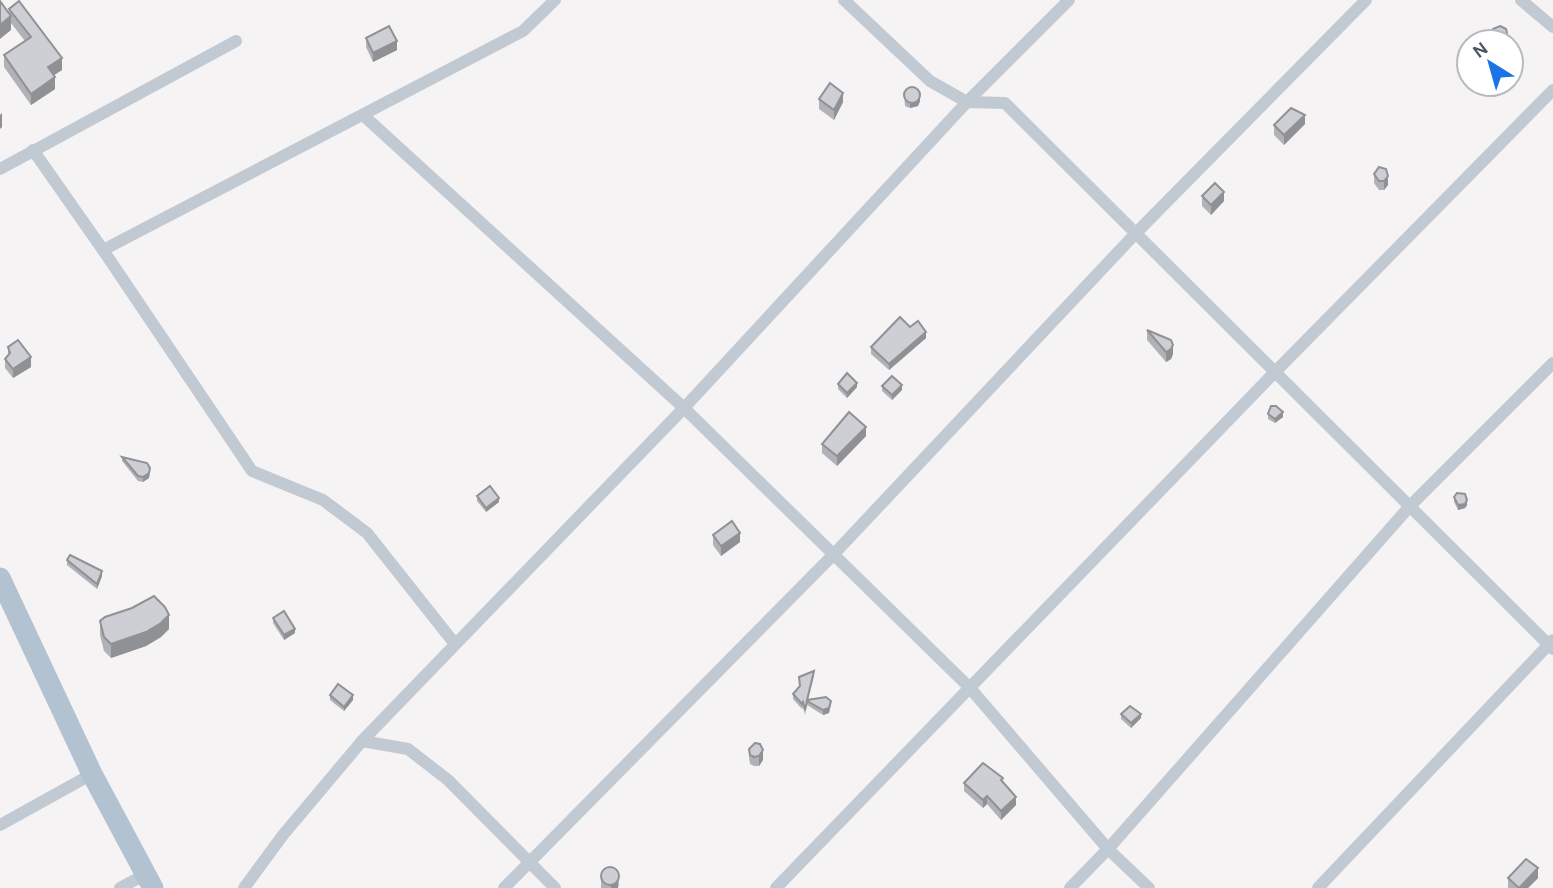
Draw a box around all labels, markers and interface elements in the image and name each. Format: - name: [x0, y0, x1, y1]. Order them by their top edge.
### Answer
- north arrow: [1455, 28, 1525, 98]
- text: N: [1468, 37, 1492, 63]

